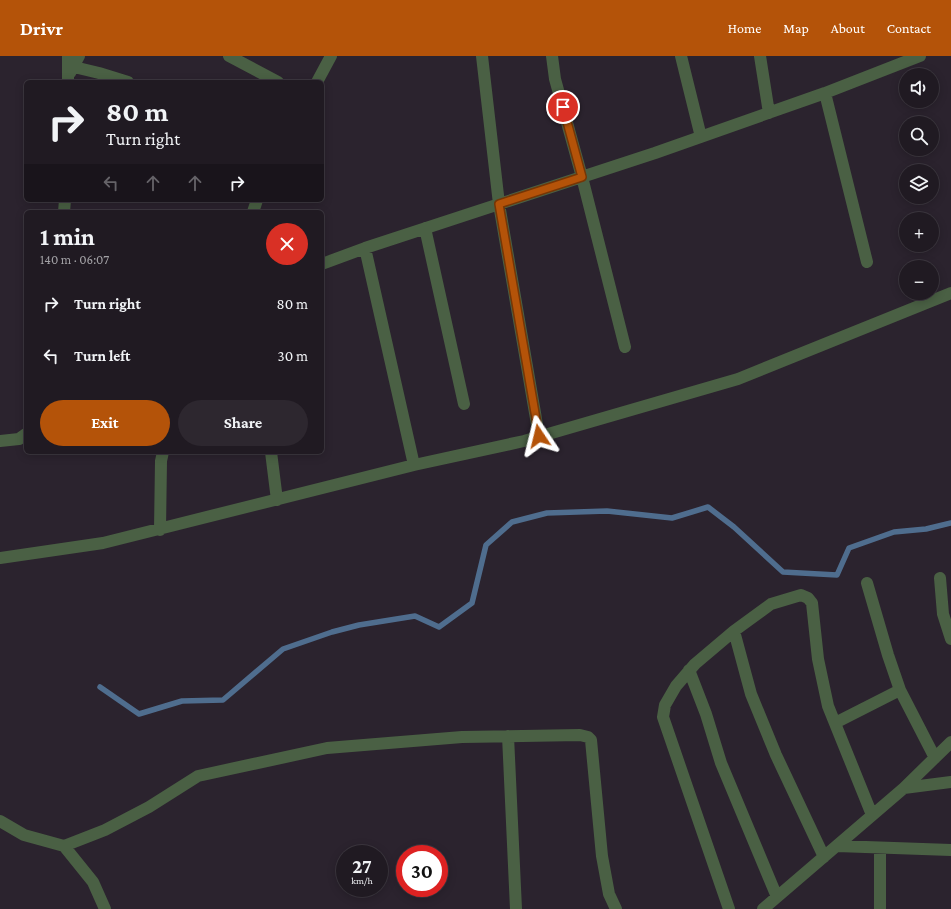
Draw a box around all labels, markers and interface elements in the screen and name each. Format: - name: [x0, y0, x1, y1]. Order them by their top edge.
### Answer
- text: Drivr: [20, 18, 63, 39]
- text: Home: [728, 20, 761, 36]
- text: Map: [783, 20, 809, 36]
- text: About: [831, 20, 865, 36]
- text: Contact: [887, 20, 931, 36]
- map controls: [899, 68, 939, 300]
- button: sound: [899, 68, 939, 108]
- pin: [546, 90, 580, 124]
- icon: right: [40, 96, 92, 148]
- text: 80 m: [106, 96, 168, 127]
- icon: arrive: [552, 96, 574, 118]
- button: search: [899, 116, 939, 156]
- text: Turn right: [106, 129, 180, 149]
- button: layers: [899, 164, 939, 204]
- icon: left: [100, 172, 122, 194]
- icon: ahead: [142, 172, 164, 194]
- icon: ahead: [184, 172, 206, 194]
- icon: right: [226, 172, 248, 194]
- button: +: [899, 212, 939, 252]
- text: 1 min: [40, 223, 95, 250]
- button: close: [266, 223, 308, 265]
- text: 140 m · 06:07: [40, 252, 109, 267]
- button: −: [899, 260, 939, 300]
- icon: right: [40, 293, 62, 315]
- text: Turn right: [74, 296, 141, 312]
- text: 80 m: [277, 296, 308, 312]
- icon: left: [40, 345, 62, 367]
- text: Turn left: [74, 348, 130, 364]
- text: 30 m: [278, 348, 308, 364]
- button: Exit: [40, 400, 170, 446]
- button: Share: [178, 400, 308, 446]
- position arrow: [518, 415, 560, 457]
- speed limit sign: 30: [396, 845, 448, 897]
- text: 27: [352, 855, 372, 877]
- text: km/h: [351, 875, 373, 886]

